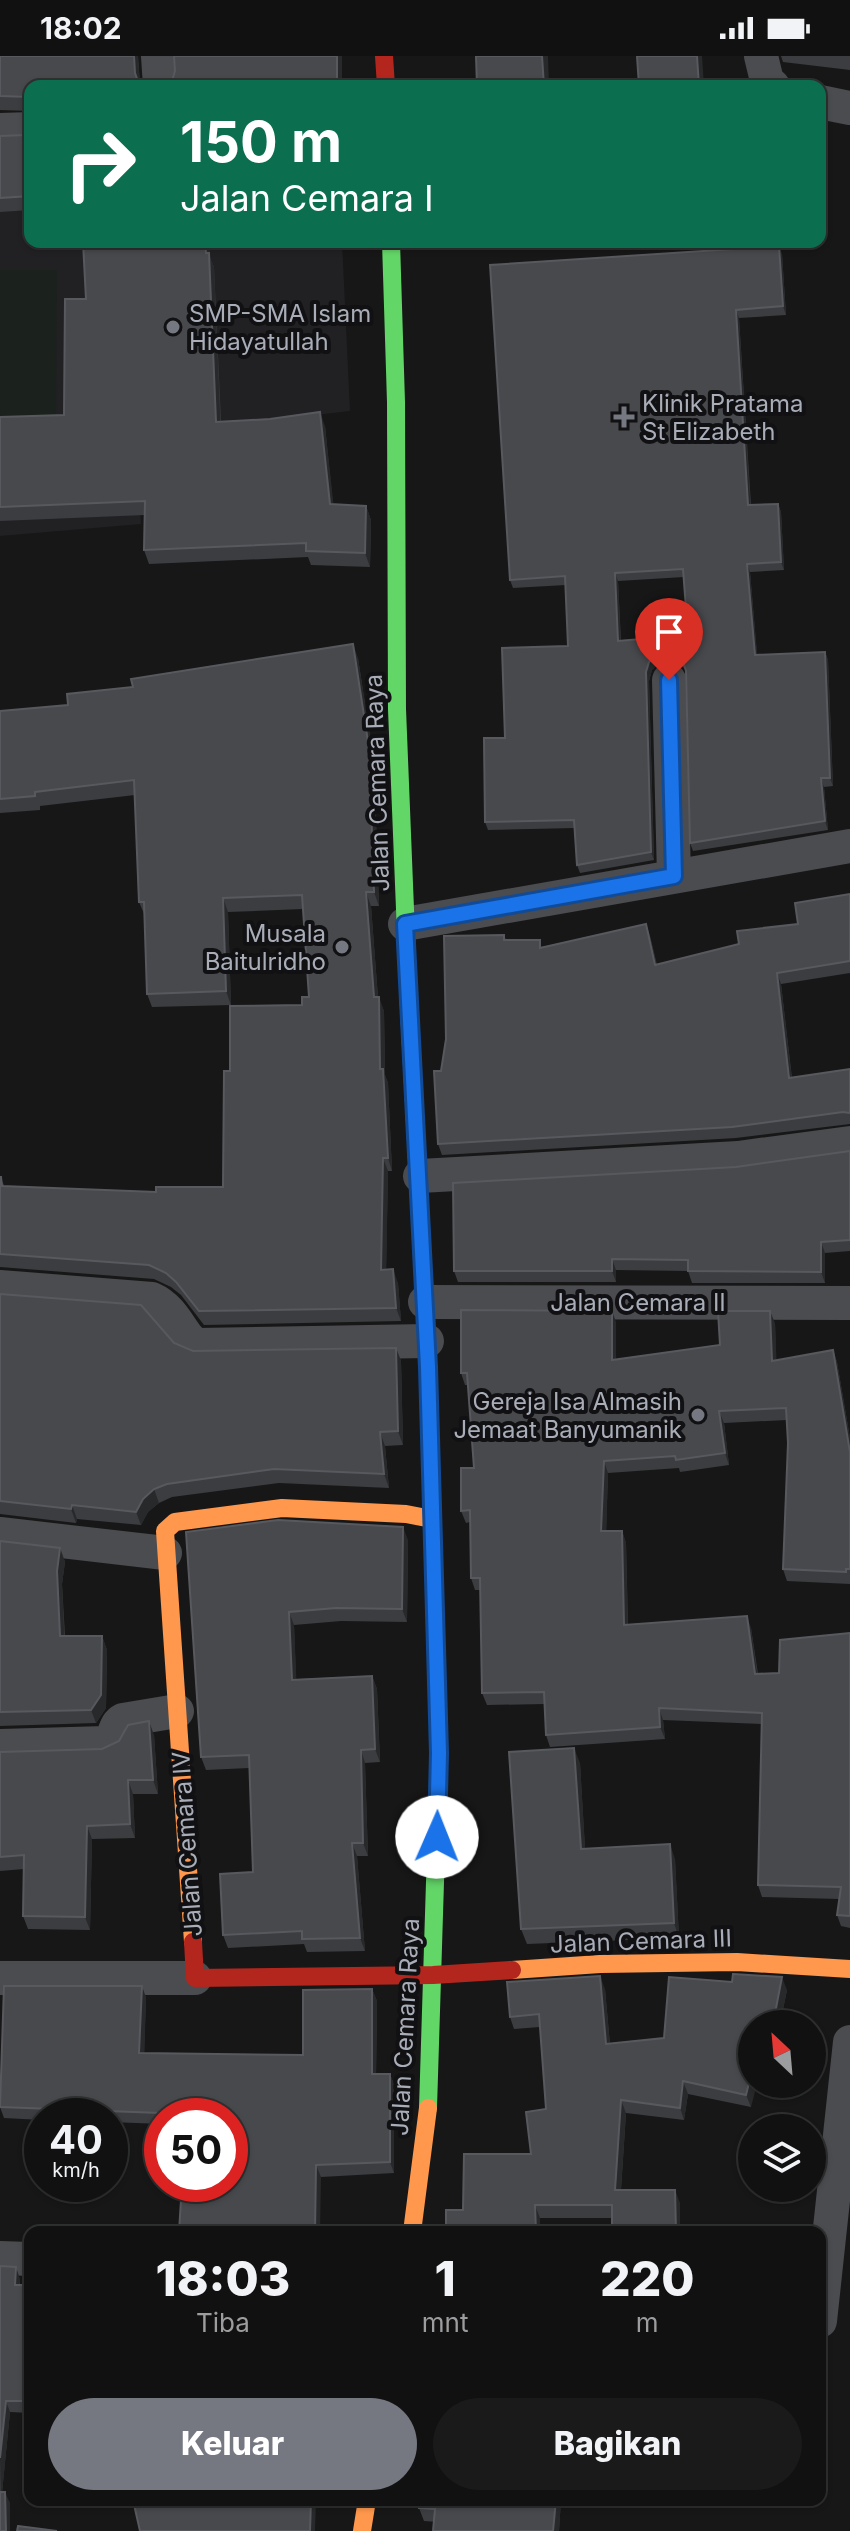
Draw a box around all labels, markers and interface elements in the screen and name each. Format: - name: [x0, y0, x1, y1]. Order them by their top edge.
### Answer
- text: 18:02: [40, 10, 122, 46]
- text: 150 m: [180, 108, 342, 176]
- icon: right: [48, 112, 152, 216]
- text: Jalan Cemara I: [180, 176, 434, 220]
- place label: SMP-SMA Islam Hidayatullah: [189, 299, 371, 356]
- marker: SMP-SMA Islam Hidayatullah: [164, 318, 182, 336]
- place label: Klinik Pratama St Elizabeth: [642, 389, 803, 446]
- marker: Klinik Pratama St Elizabeth: [613, 406, 635, 428]
- pin: [635, 598, 703, 680]
- icon: arrive: [647, 610, 691, 654]
- street label: Jalan Cemara Raya: [359, 674, 395, 892]
- place label: Musala Baitulridho: [205, 919, 326, 976]
- marker: Musala Baitulridho: [333, 938, 351, 956]
- street label: Jalan Cemara II: [550, 1288, 726, 1317]
- place label: Gereja Isa Almasih Jemaat Banyumanik: [453, 1387, 682, 1444]
- marker: Gereja Isa Almasih Jemaat Banyumanik: [689, 1406, 707, 1424]
- street label: Jalan Cemara IV: [166, 1750, 208, 1938]
- position arrow: [395, 1795, 479, 1879]
- street label: Jalan Cemara Raya: [385, 1917, 425, 2137]
- street label: Jalan Cemara III: [550, 1923, 732, 1959]
- north arrow: [738, 2010, 826, 2098]
- map controls: [738, 2010, 826, 2202]
- speed limit sign: 50: [144, 2098, 248, 2202]
- button: layers: [738, 2114, 826, 2202]
- text: 40: [49, 2115, 103, 2164]
- text: km/h: [52, 2158, 100, 2182]
- text: 18:03: [156, 2249, 290, 2308]
- text: 1: [435, 2249, 456, 2308]
- text: 220: [600, 2249, 694, 2308]
- text: Tiba: [196, 2307, 250, 2338]
- text: mnt: [422, 2307, 468, 2338]
- text: m: [636, 2307, 659, 2338]
- button: Keluar: [48, 2398, 417, 2490]
- button: Bagikan: [433, 2398, 802, 2490]

